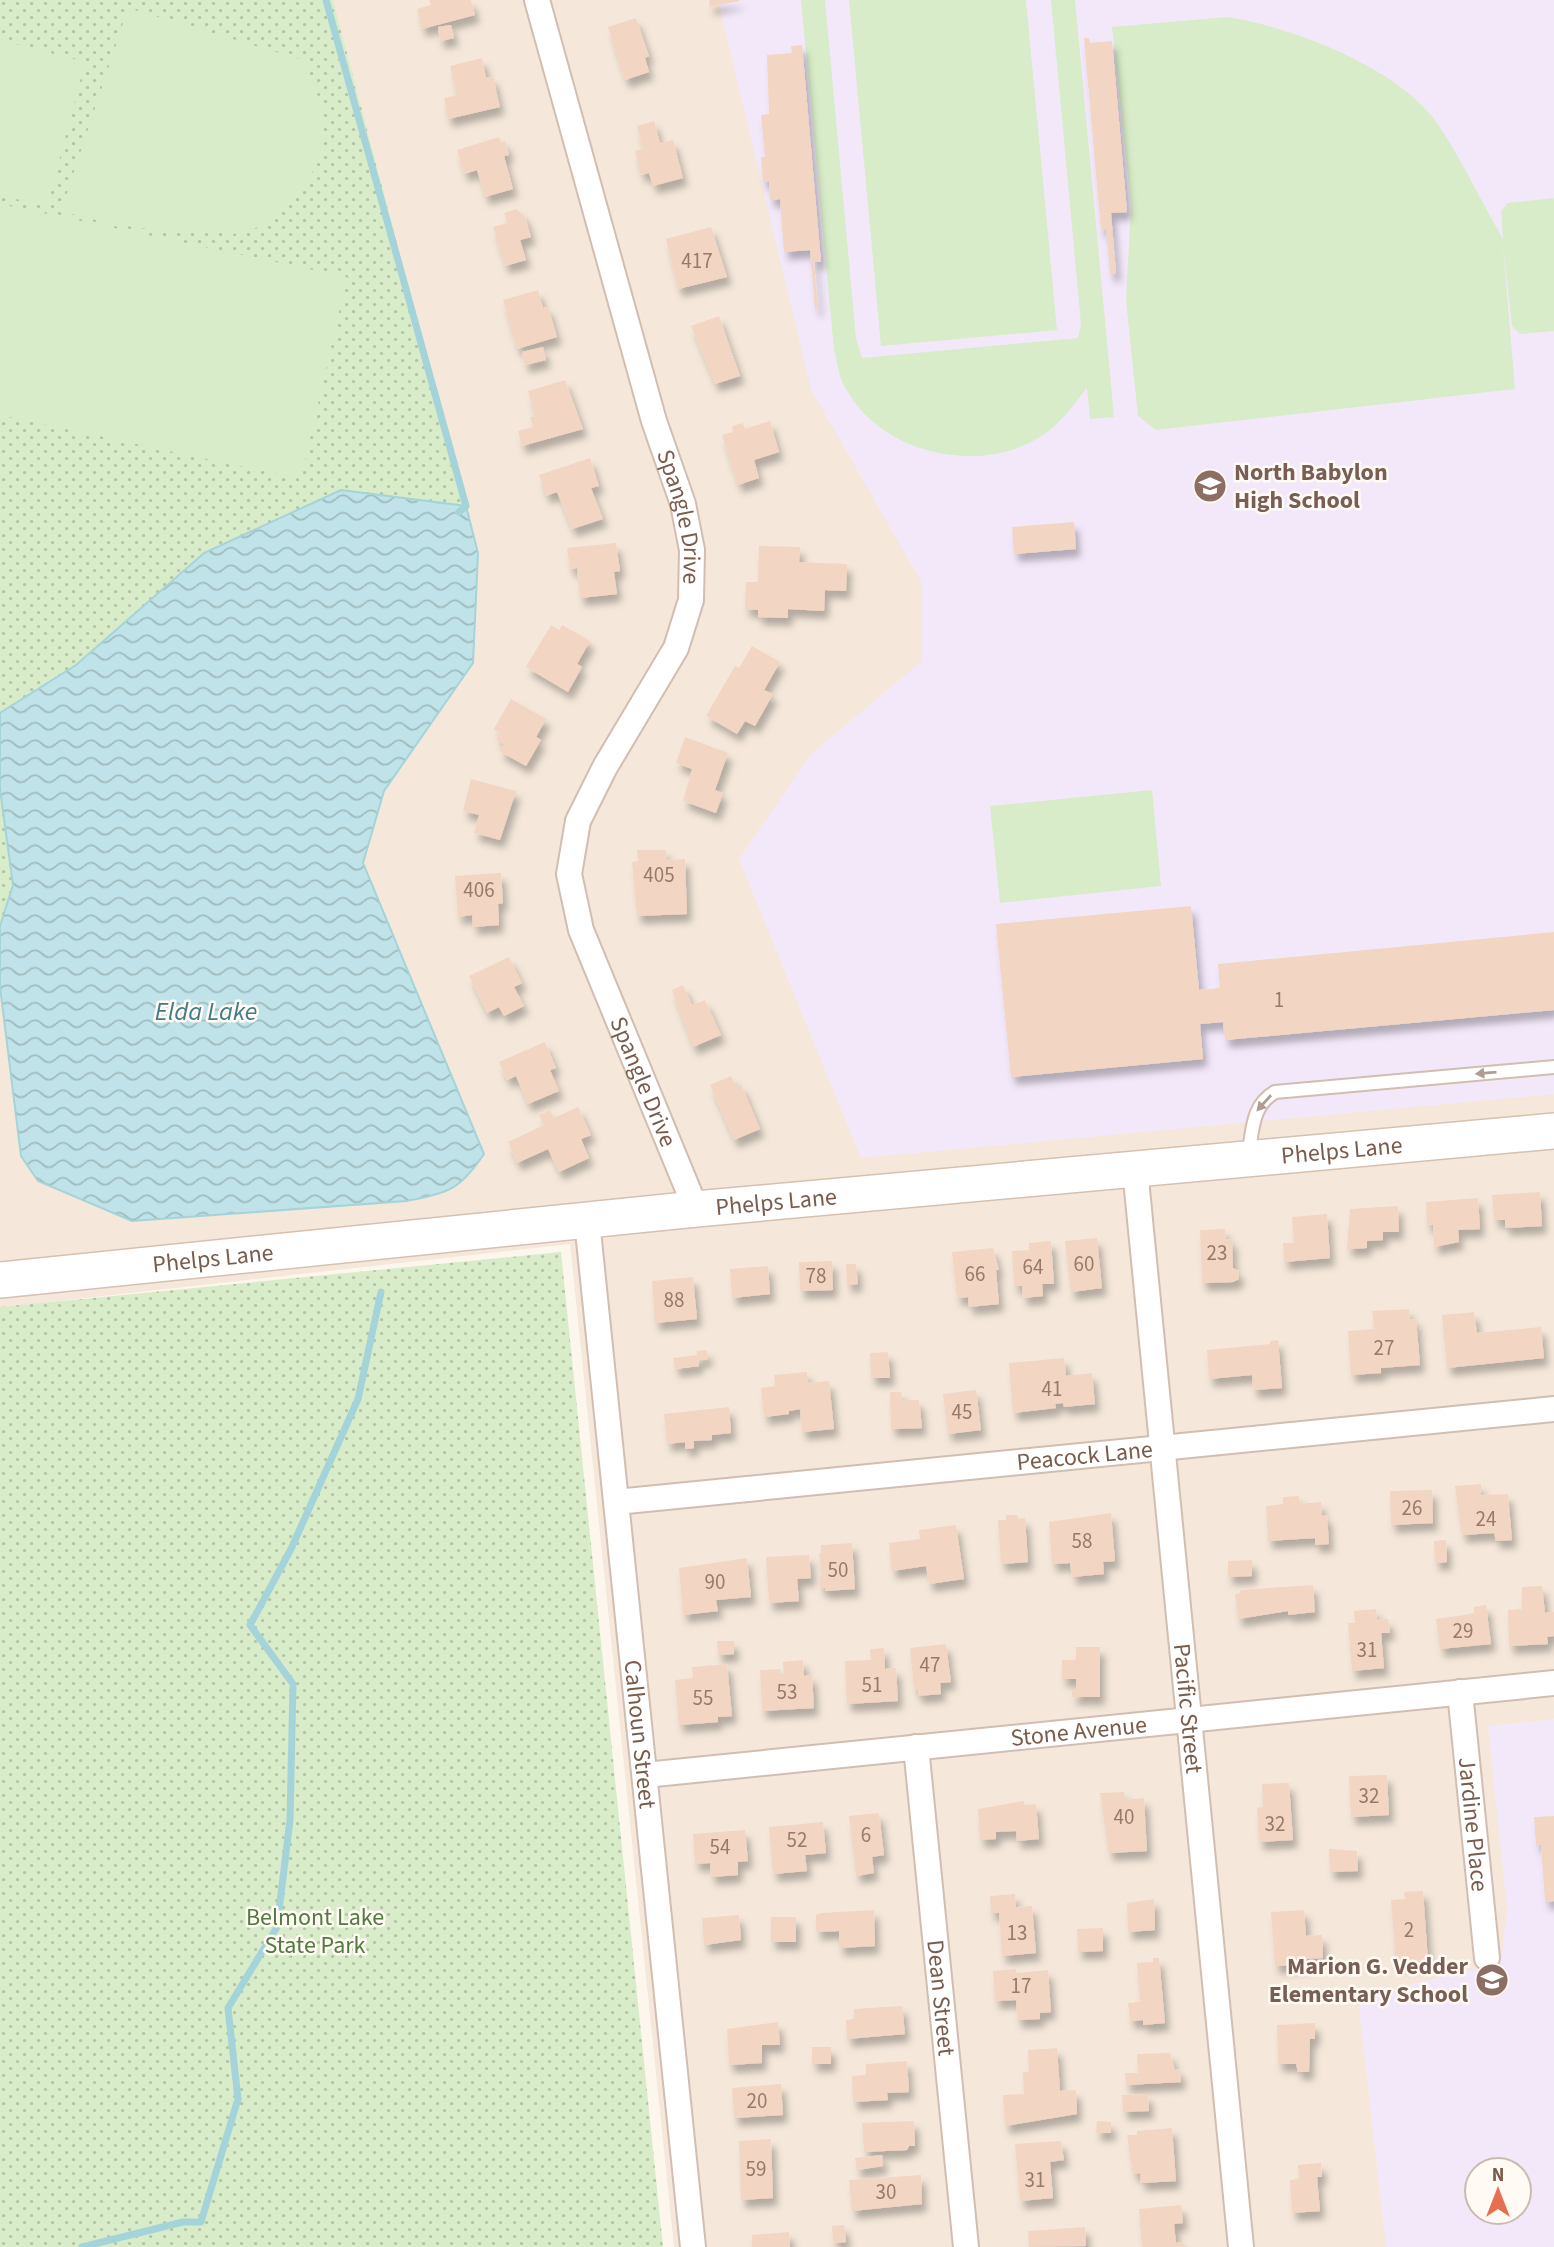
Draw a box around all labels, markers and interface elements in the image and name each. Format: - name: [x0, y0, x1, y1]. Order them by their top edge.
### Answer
- house number: 417: [681, 246, 713, 276]
- street label: Spangle Drive: [647, 445, 709, 585]
- place label: North Babylon High School: [1234, 455, 1388, 518]
- school or university icon: North Babylon High School: [1191, 467, 1229, 505]
- house number: 405: [643, 860, 675, 890]
- house number: 406: [463, 875, 495, 905]
- house number: 1: [1274, 985, 1284, 1015]
- water label: Elda Lake: [155, 993, 257, 1030]
- street label: Spangle Drive: [601, 1011, 686, 1152]
- one-way arrow: [1475, 1068, 1497, 1079]
- one-way arrow: [1256, 1094, 1272, 1112]
- street label: Phelps Lane: [1280, 1128, 1404, 1174]
- street label: Phelps Lane: [714, 1179, 838, 1225]
- street label: Phelps Lane: [151, 1235, 275, 1282]
- house number: 23: [1207, 1238, 1227, 1268]
- house number: 60: [1074, 1249, 1094, 1279]
- house number: 64: [1023, 1252, 1043, 1282]
- house number: 66: [965, 1259, 985, 1289]
- house number: 78: [806, 1261, 826, 1291]
- house number: 88: [664, 1285, 684, 1315]
- house number: 27: [1374, 1333, 1394, 1363]
- house number: 41: [1042, 1374, 1062, 1404]
- house number: 45: [952, 1397, 972, 1427]
- street label: Peacock Lane: [1015, 1432, 1154, 1480]
- house number: 26: [1402, 1493, 1422, 1523]
- house number: 24: [1476, 1504, 1496, 1534]
- house number: 58: [1072, 1526, 1092, 1556]
- house number: 50: [828, 1555, 848, 1585]
- house number: 90: [705, 1567, 725, 1597]
- house number: 29: [1453, 1616, 1473, 1646]
- house number: 31: [1357, 1635, 1377, 1665]
- street label: Pacific Street: [1164, 1642, 1211, 1775]
- house number: 47: [920, 1650, 940, 1680]
- street label: Calhoun Street: [614, 1658, 665, 1810]
- house number: 51: [862, 1670, 882, 1700]
- house number: 53: [777, 1677, 797, 1707]
- house number: 55: [693, 1683, 713, 1713]
- street label: Stone Avenue: [1009, 1707, 1149, 1756]
- street label: Jardine Place: [1449, 1755, 1497, 1893]
- house number: 32: [1359, 1781, 1379, 1811]
- house number: 40: [1114, 1802, 1134, 1832]
- house number: 32: [1265, 1809, 1285, 1839]
- house number: 6: [861, 1820, 871, 1850]
- house number: 52: [787, 1825, 807, 1855]
- house number: 54: [710, 1832, 730, 1862]
- park label: Belmont Lake State Park: [246, 1900, 384, 1963]
- house number: 2: [1404, 1915, 1414, 1945]
- house number: 13: [1007, 1918, 1027, 1948]
- street label: Dean Street: [917, 1938, 964, 2058]
- place label: Marion G. Vedder Elementary School: [1269, 1949, 1468, 2012]
- school or university icon: Marion G. Vedder Elementary School: [1473, 1961, 1511, 1999]
- house number: 17: [1011, 1971, 1031, 2001]
- house number: 20: [747, 2086, 767, 2116]
- house number: 59: [746, 2154, 766, 2184]
- north arrow: [1463, 2156, 1533, 2226]
- text: N: [1492, 2162, 1504, 2189]
- house number: 31: [1025, 2165, 1045, 2195]
- house number: 30: [876, 2177, 896, 2207]

